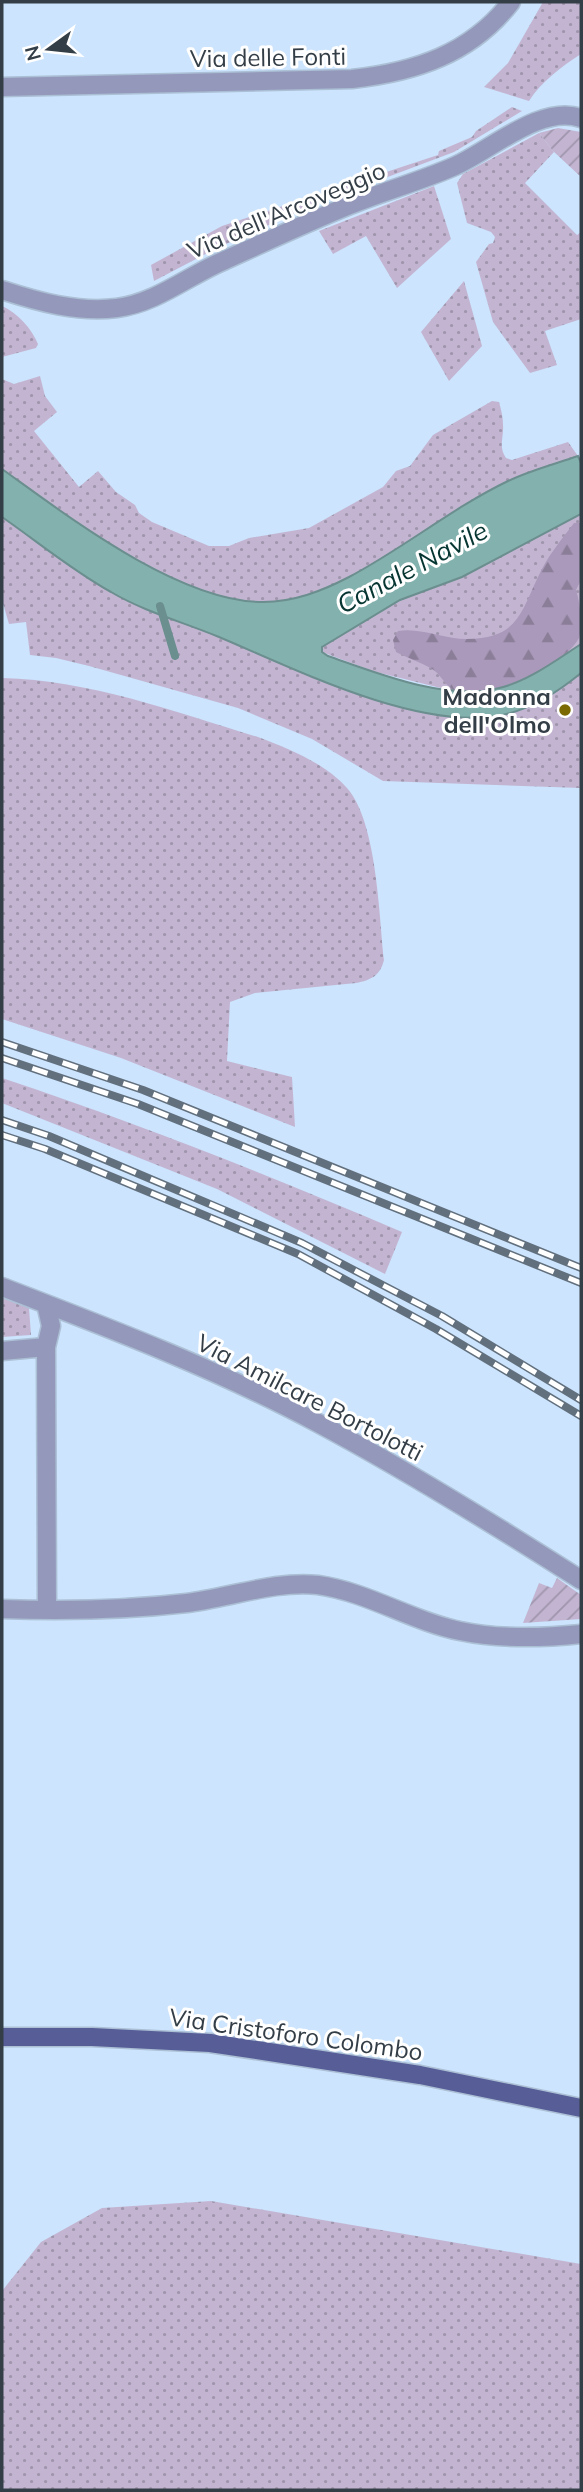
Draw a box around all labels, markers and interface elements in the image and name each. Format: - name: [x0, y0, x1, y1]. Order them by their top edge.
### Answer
- north arrow: [14, 14, 84, 84]
- street label: Via delle Fonti: [190, 41, 346, 73]
- text: N: [19, 43, 46, 63]
- street label: Via dell'Arcoveggio: [182, 155, 390, 265]
- water label: Canale Navile: [331, 513, 493, 621]
- place label: Madonna dell'Olmo: [442, 681, 551, 739]
- marker: Madonna dell'Olmo: [557, 702, 573, 718]
- street label: Via Amilcare Bortolotti: [192, 1327, 428, 1467]
- street label: Via Cristoforo Colombo: [167, 2001, 425, 2067]

